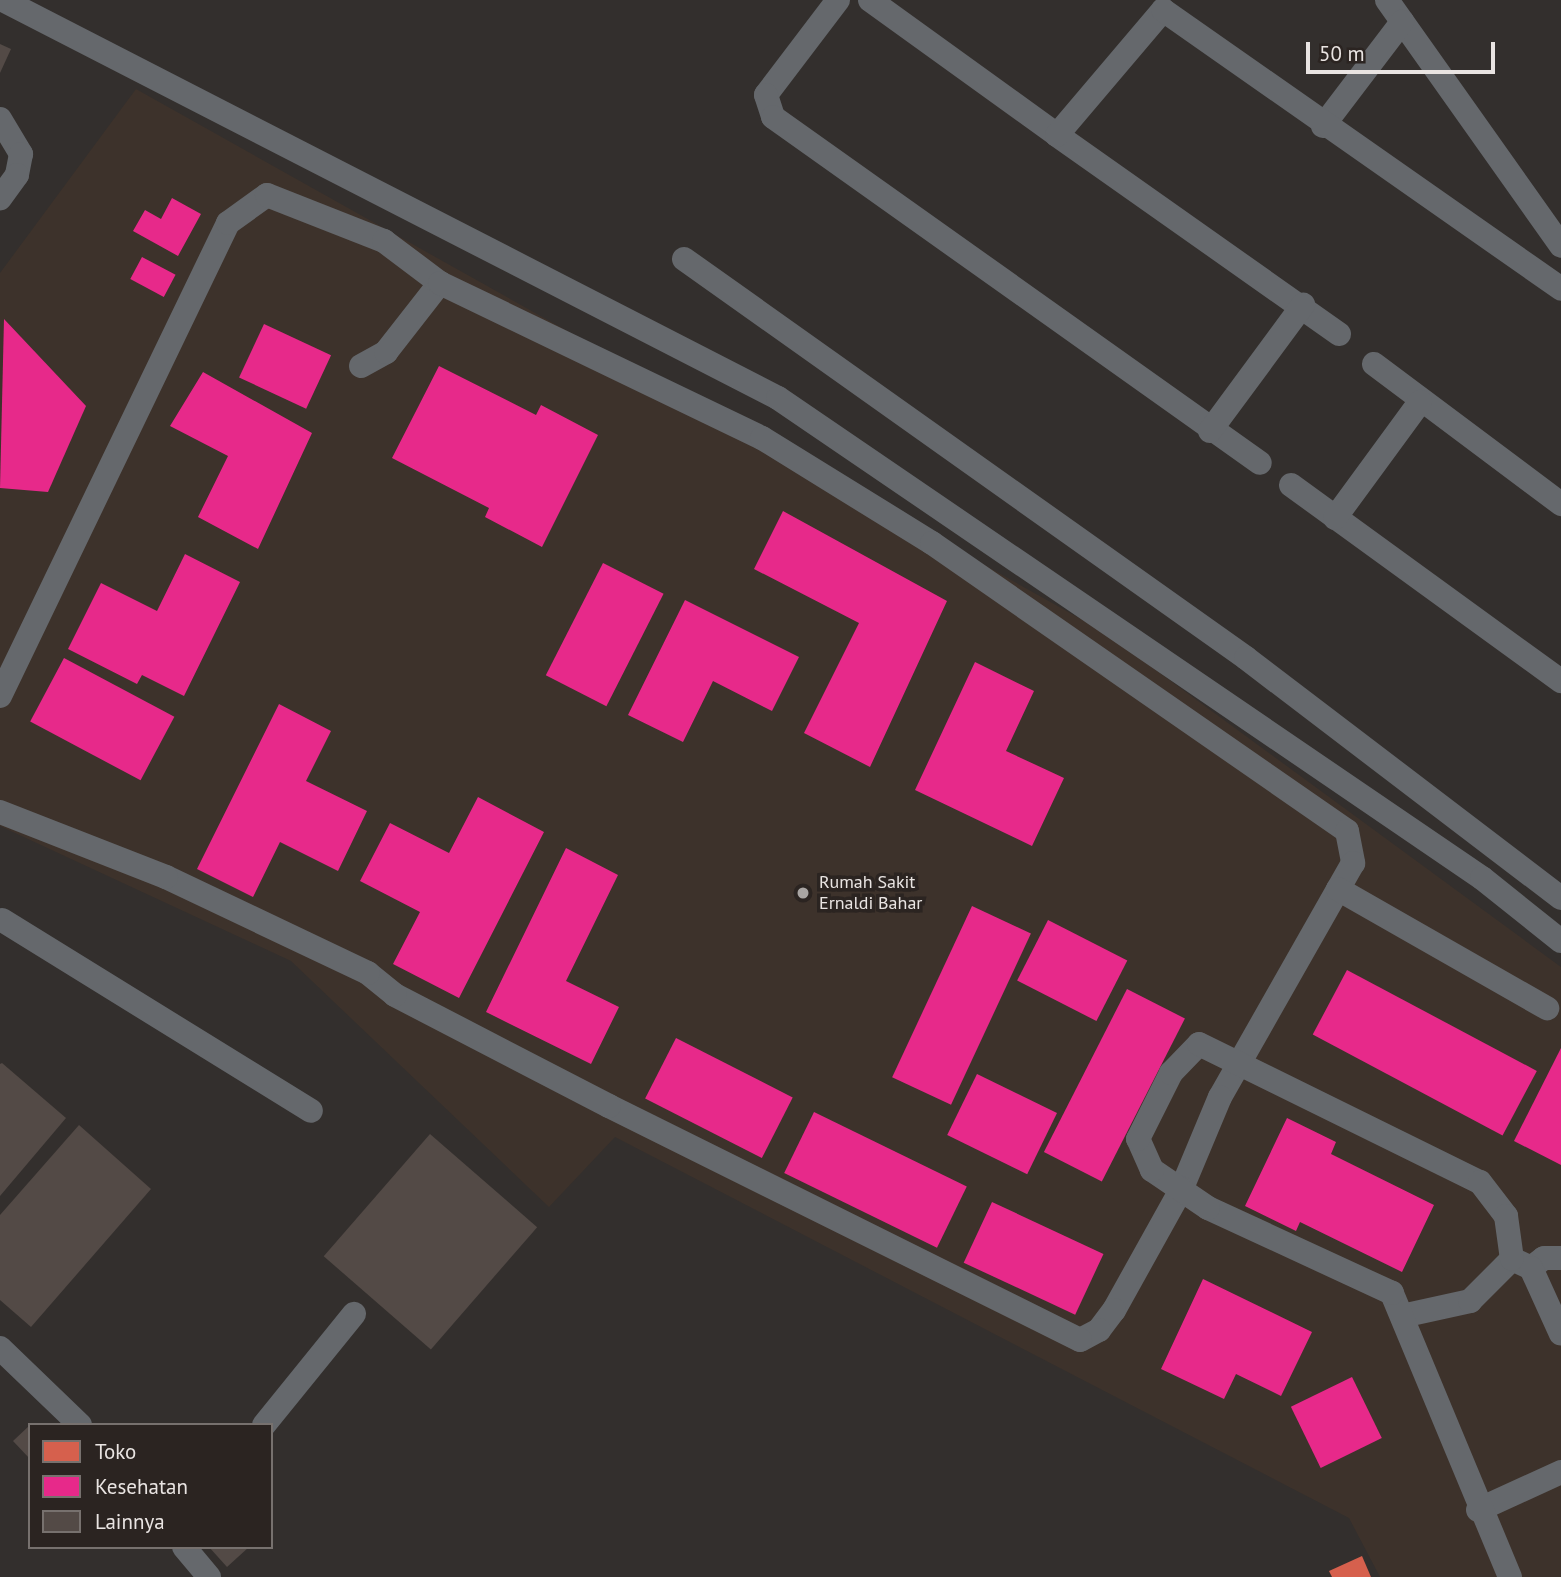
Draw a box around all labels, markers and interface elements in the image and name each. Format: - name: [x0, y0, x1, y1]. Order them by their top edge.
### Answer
- scale bar: [1309, 28, 1498, 72]
- text: 50 m: [1319, 40, 1365, 67]
- place label: Rumah Sakit Ernaldi Bahar: [819, 872, 922, 914]
- marker: Rumah Sakit Ernaldi Bahar: [793, 883, 813, 903]
- legend: [28, 1423, 273, 1549]
- text: Toko: [95, 1438, 136, 1465]
- text: Kesehatan: [95, 1473, 188, 1500]
- text: Lainnya: [95, 1508, 165, 1535]

